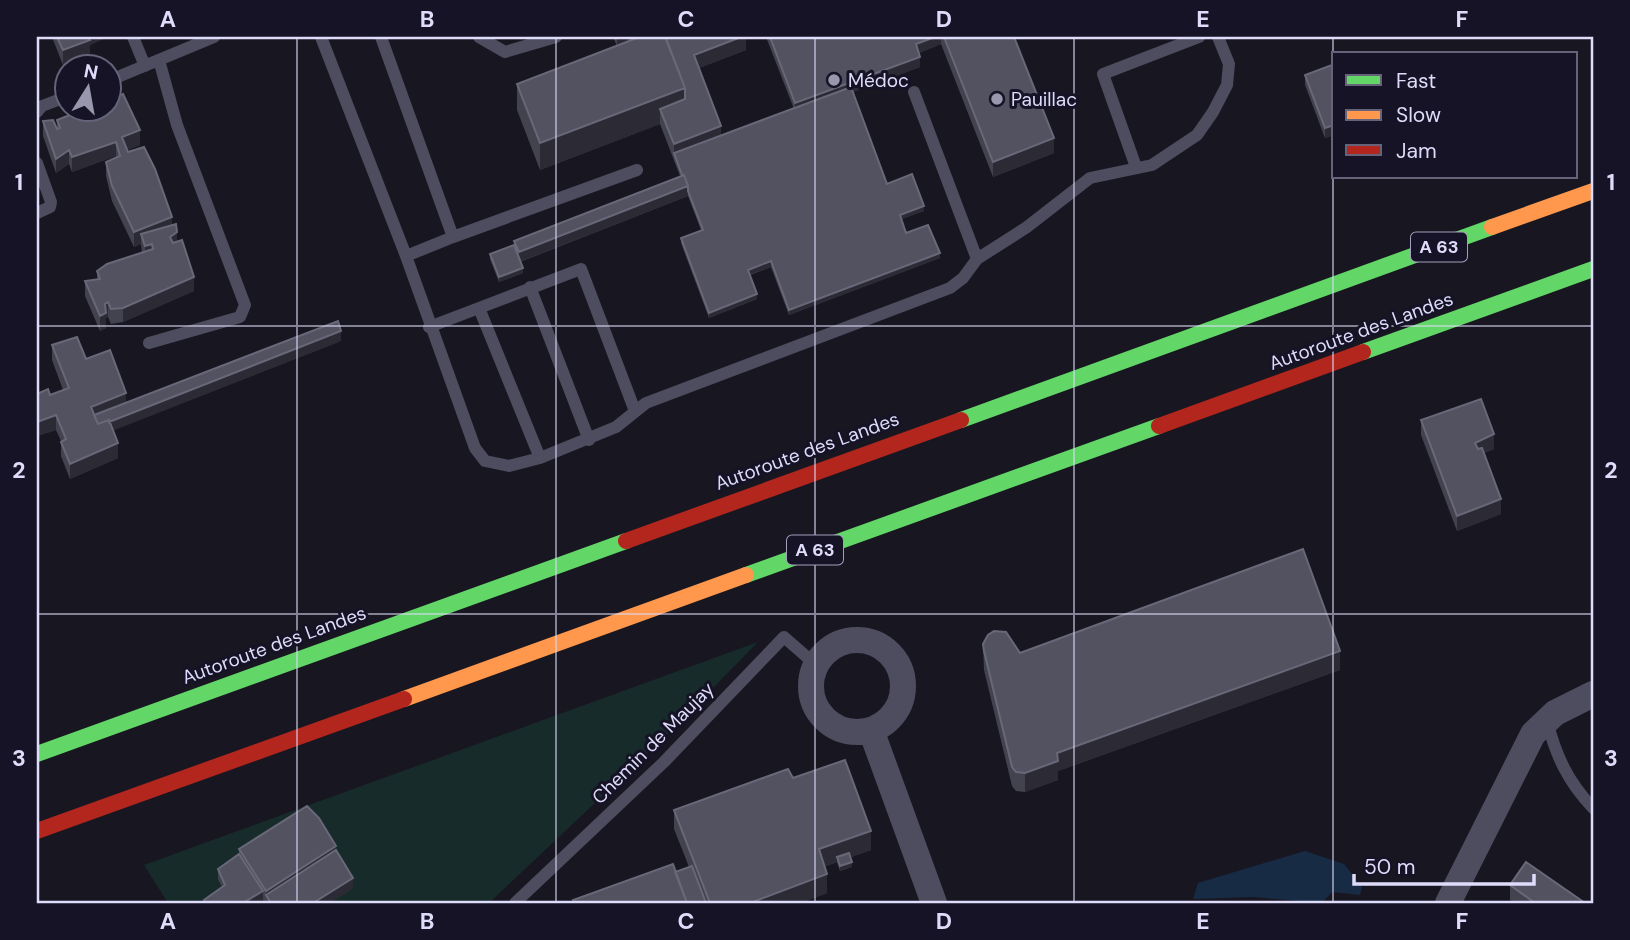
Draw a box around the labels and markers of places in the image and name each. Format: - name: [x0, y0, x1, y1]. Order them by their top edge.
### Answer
- place label: Médoc: [848, 68, 909, 93]
- marker: Médoc: [826, 72, 842, 88]
- place label: Pauillac: [1011, 87, 1077, 112]
- marker: Pauillac: [989, 91, 1005, 107]

